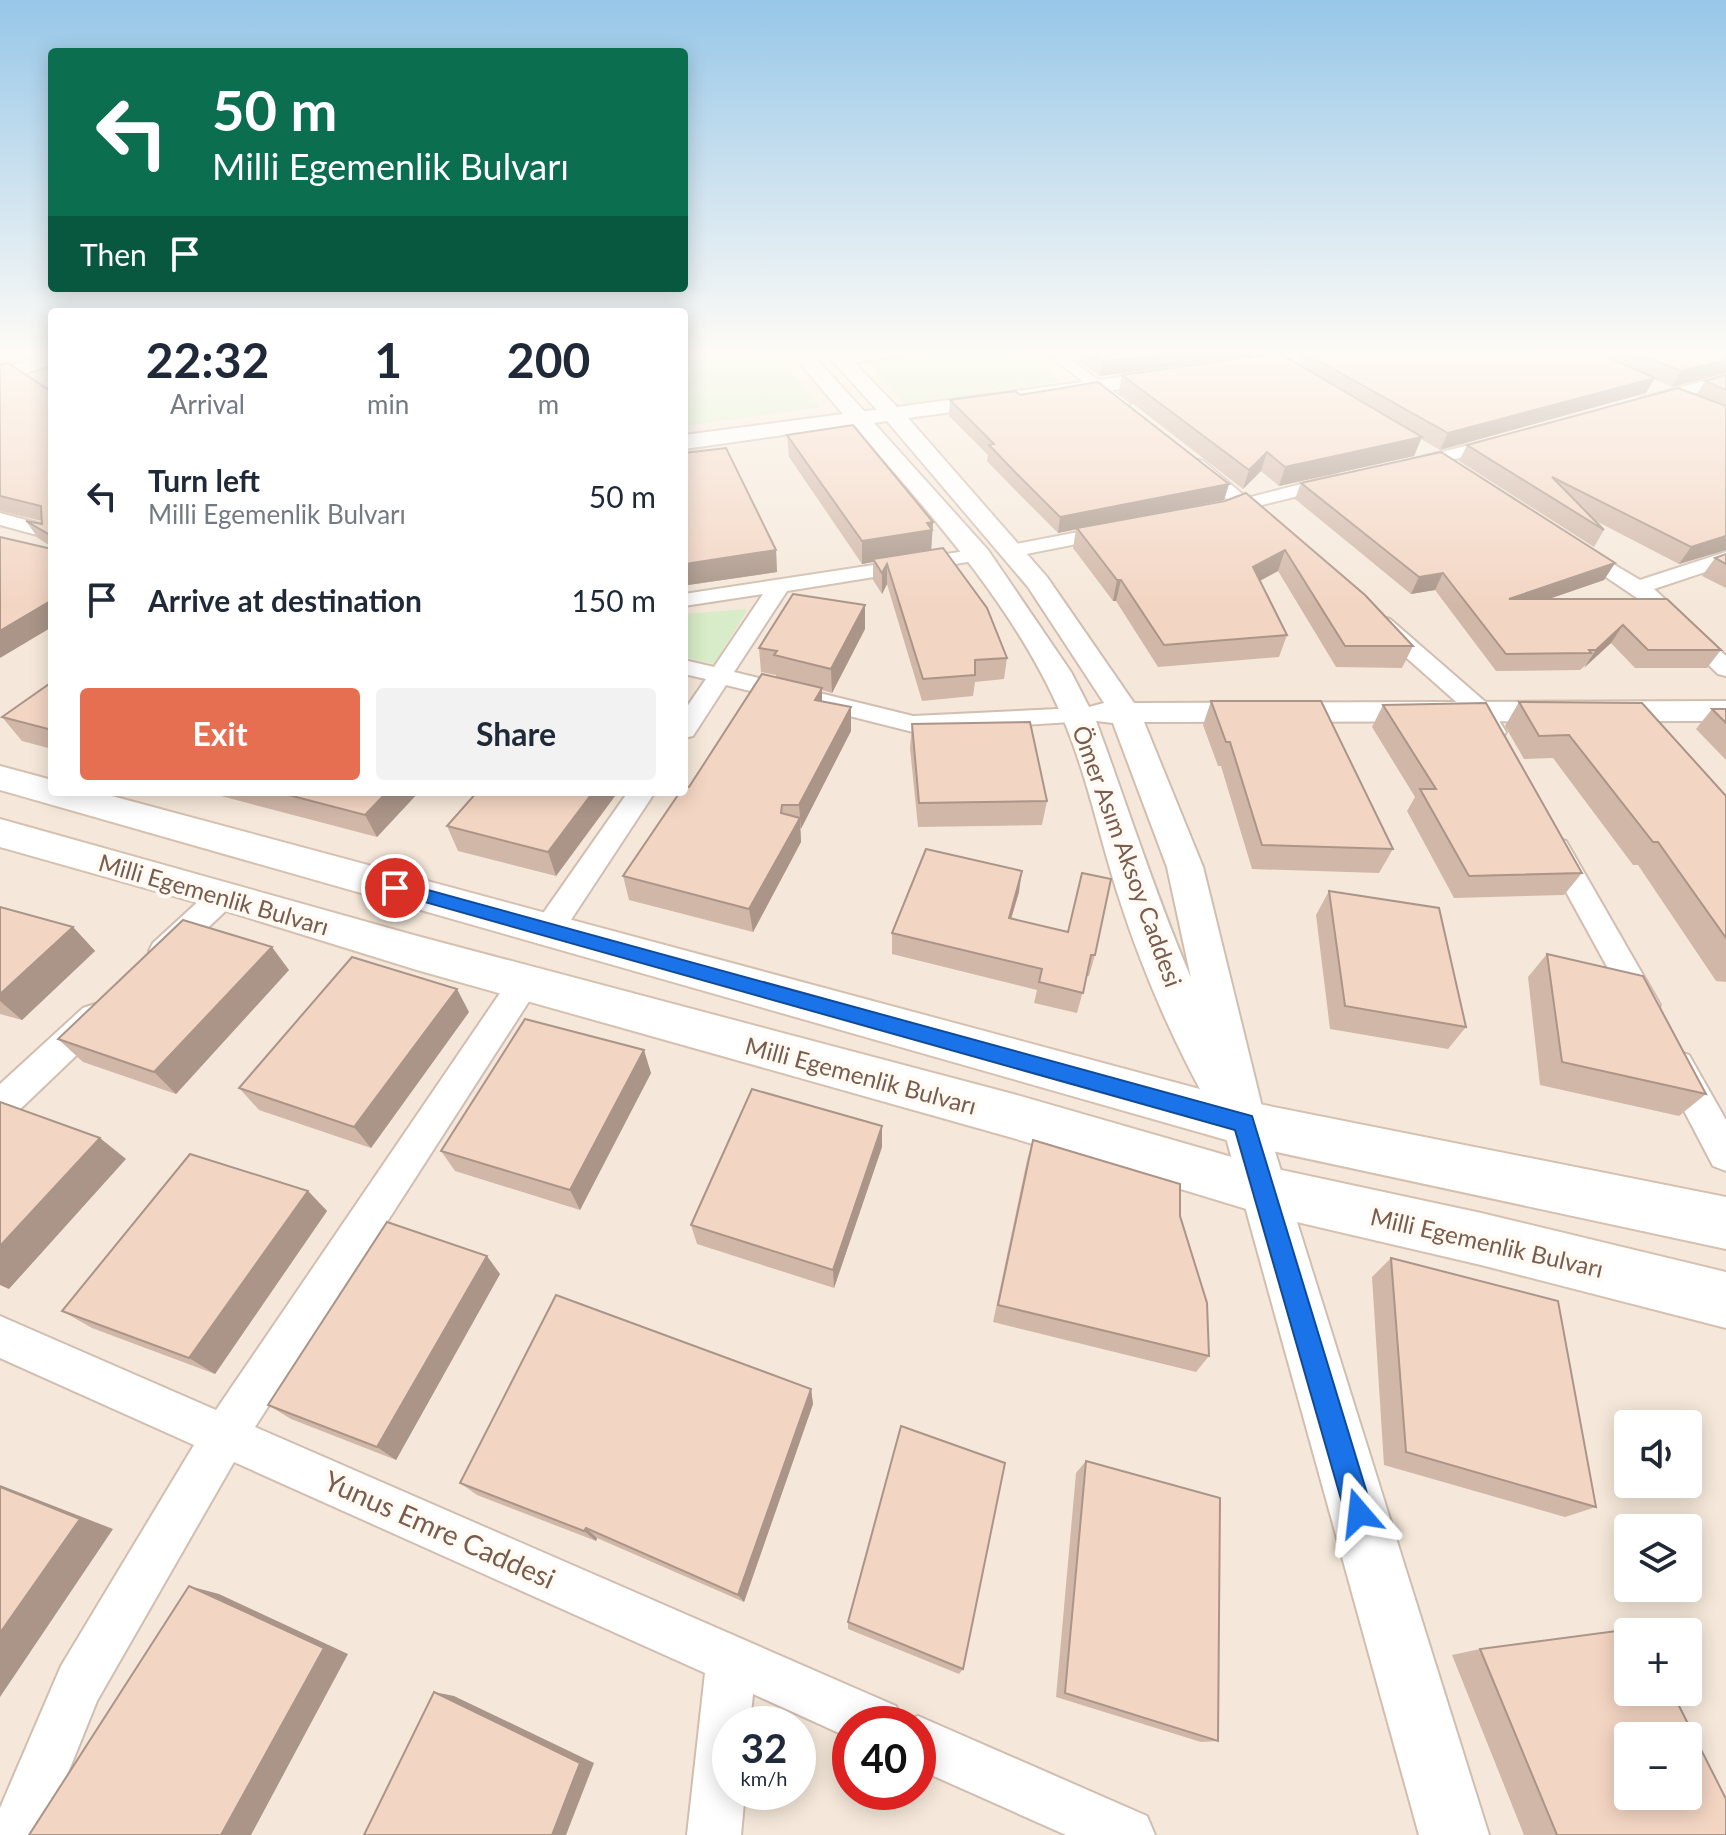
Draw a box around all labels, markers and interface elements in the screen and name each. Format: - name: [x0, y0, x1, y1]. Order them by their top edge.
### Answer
- text: 50 m: [212, 76, 337, 143]
- icon: left: [80, 80, 184, 184]
- text: Milli Egemenlik Bulvarı: [212, 144, 569, 188]
- icon: arrive: [163, 232, 207, 276]
- text: Then: [80, 236, 147, 272]
- text: 22:32: [146, 331, 269, 388]
- text: 1: [374, 331, 402, 388]
- text: 200: [507, 331, 590, 388]
- text: Arrival: [170, 388, 245, 420]
- text: min: [367, 388, 409, 420]
- text: m: [538, 388, 559, 420]
- text: Turn left: [148, 462, 260, 498]
- icon: left: [80, 474, 124, 518]
- text: 50 m: [589, 478, 656, 514]
- text: Milli Egemenlik Bulvarı: [148, 498, 406, 530]
- icon: arrive: [80, 578, 124, 622]
- text: Arrive at destination: [148, 582, 422, 618]
- text: 150 m: [571, 582, 656, 618]
- button: Exit: [80, 688, 360, 780]
- button: Share: [376, 688, 656, 780]
- street label: Ömer Asım Aksoy Caddesi: [1067, 721, 1189, 991]
- street label: Milli Egemenlik Bulvarı: [96, 847, 332, 941]
- pin: [361, 854, 429, 922]
- icon: arrive: [373, 866, 417, 910]
- street label: Milli Egemenlik Bulvarı: [742, 1030, 980, 1120]
- street label: Milli Egemenlik Bulvarı: [1368, 1201, 1606, 1283]
- map controls: [1614, 1410, 1702, 1810]
- button: sound: [1614, 1410, 1702, 1498]
- street label: Yunus Emre Caddesi: [319, 1463, 561, 1595]
- position arrow: [1317, 1471, 1401, 1555]
- button: layers: [1614, 1514, 1702, 1602]
- button: +: [1614, 1618, 1702, 1706]
- speed limit sign: 40: [832, 1706, 936, 1810]
- button: −: [1614, 1722, 1702, 1810]
- text: 32: [741, 1724, 787, 1772]
- text: km/h: [741, 1766, 787, 1790]

